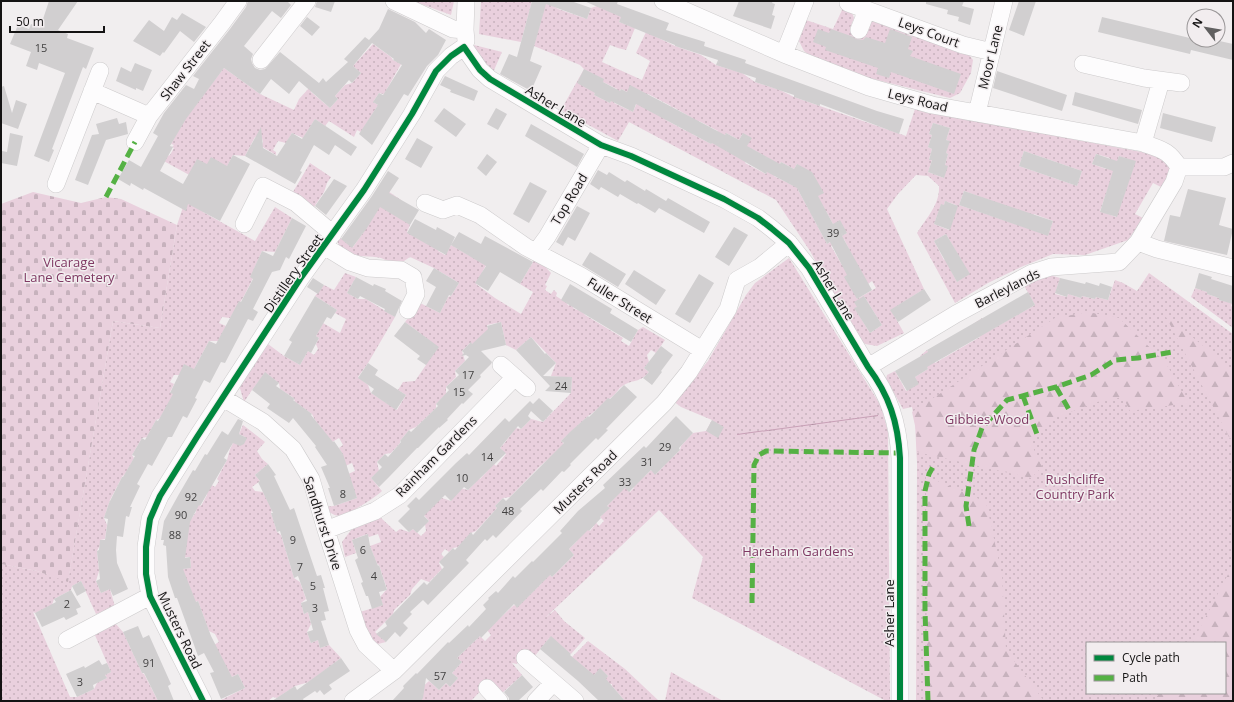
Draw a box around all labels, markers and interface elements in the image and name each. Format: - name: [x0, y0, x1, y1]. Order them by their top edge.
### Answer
- scale bar: [10, 8, 104, 34]
- north arrow: [1186, 8, 1226, 48]
- text: 50 m: [16, 13, 44, 30]
- street label: Leys Court: [896, 13, 963, 52]
- text: N: [1188, 15, 1206, 30]
- street label: Moor Lane: [973, 23, 1007, 91]
- street label: Shaw Street: [156, 36, 215, 104]
- house number: 15: [35, 40, 47, 55]
- street label: Asher Lane: [522, 81, 590, 131]
- street label: Leys Road: [886, 84, 950, 116]
- street label: Top Road: [547, 170, 591, 228]
- house number: 39: [827, 225, 839, 240]
- street label: Distillery Street: [259, 230, 327, 316]
- park label: Vicarage Lane Cemetery: [23, 253, 115, 286]
- street label: Asher Lane: [809, 256, 859, 324]
- street label: Barleylands: [971, 264, 1043, 312]
- street label: Fuller Street: [584, 273, 656, 327]
- house number: 17: [462, 367, 474, 382]
- house number: 24: [555, 378, 568, 393]
- house number: 15: [453, 384, 465, 399]
- park label: Gibbies Wood: [945, 410, 1029, 428]
- street label: Rainham Gardens: [391, 411, 481, 501]
- house number: 29: [659, 439, 671, 454]
- street label: Musters Road: [549, 446, 621, 518]
- house number: 14: [481, 449, 494, 464]
- house number: 31: [641, 454, 653, 469]
- house number: 10: [456, 470, 468, 485]
- park label: Rushcliffe Country Park: [1036, 470, 1115, 503]
- street label: Sandhurst Drive: [299, 474, 347, 572]
- house number: 33: [619, 474, 631, 489]
- house number: 8: [340, 486, 346, 501]
- house number: 92: [185, 489, 197, 504]
- house number: 48: [502, 503, 514, 518]
- house number: 90: [175, 507, 187, 522]
- house number: 88: [169, 527, 181, 542]
- house number: 9: [290, 532, 296, 547]
- house number: 6: [360, 542, 366, 557]
- park label: Hareham Gardens: [742, 542, 854, 560]
- house number: 7: [297, 559, 303, 574]
- house number: 4: [371, 568, 378, 583]
- house number: 5: [310, 578, 316, 593]
- street label: Asher Lane: [880, 579, 898, 647]
- street label: Musters Road: [154, 588, 206, 672]
- house number: 2: [64, 596, 70, 611]
- house number: 3: [312, 600, 318, 615]
- legend: [1086, 642, 1226, 694]
- text: Cycle path: [1122, 649, 1180, 666]
- house number: 91: [143, 655, 155, 670]
- house number: 57: [434, 668, 446, 683]
- text: Path: [1122, 669, 1148, 686]
- house number: 3: [77, 674, 83, 689]

